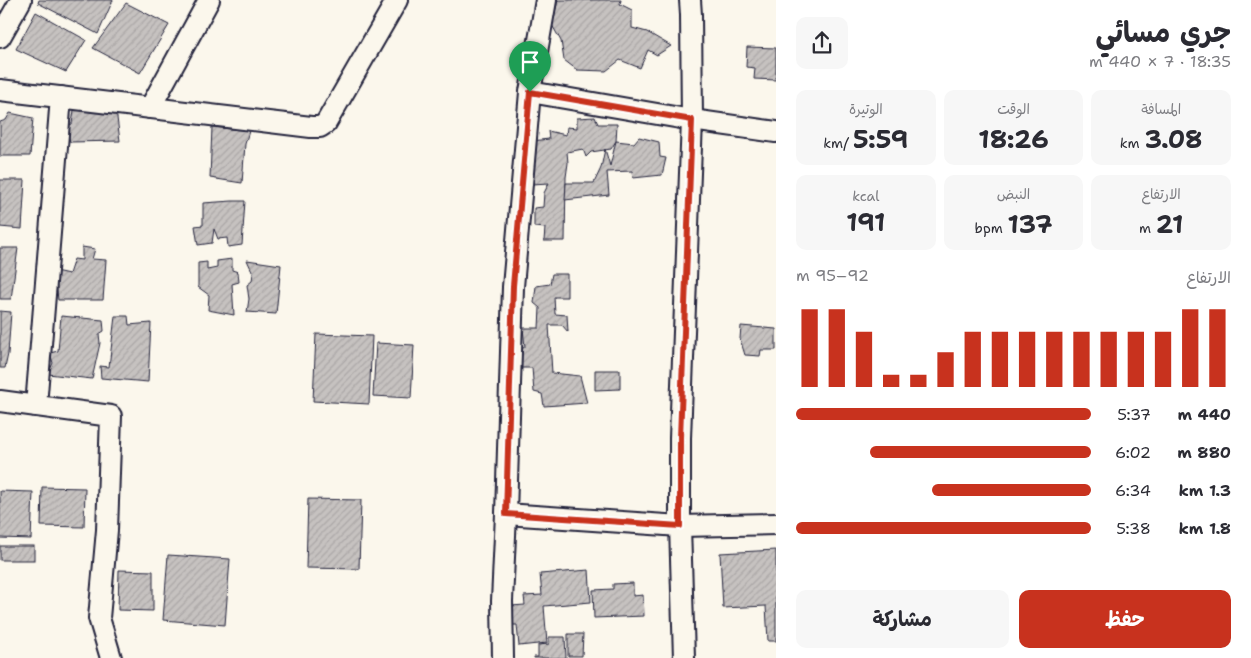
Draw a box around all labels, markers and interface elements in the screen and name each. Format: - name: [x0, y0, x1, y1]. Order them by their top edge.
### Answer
- text: جري مسائي: [1096, 13, 1231, 51]
- button: share: [796, 17, 848, 69]
- pin: [509, 41, 551, 92]
- icon: arrive: [516, 48, 544, 76]
- text: 18:35 · 7 × 440 m: [1089, 51, 1231, 72]
- text: الوتيرة: [849, 100, 883, 118]
- text: الوقت: [997, 100, 1030, 118]
- text: المسافة: [1141, 100, 1181, 118]
- text: 5:59: [853, 122, 908, 156]
- text: 18:26: [978, 122, 1049, 156]
- text: 3.08: [1144, 122, 1203, 156]
- text: /km: [823, 134, 853, 152]
- text: km: [1120, 134, 1144, 152]
- text: النبض: [997, 185, 1030, 203]
- text: الارتفاع: [1142, 185, 1181, 203]
- text: kcal: [852, 187, 879, 205]
- text: 191: [846, 205, 885, 239]
- text: 137: [1008, 207, 1052, 241]
- text: 21: [1156, 207, 1183, 241]
- text: bpm: [975, 219, 1008, 237]
- text: m: [1139, 219, 1156, 237]
- text: 92–95 m: [796, 265, 869, 286]
- text: الارتفاع: [1186, 267, 1231, 288]
- text: 5:37: [1117, 404, 1151, 425]
- text: 440 m: [1177, 404, 1231, 425]
- text: 6:02: [1115, 442, 1151, 463]
- text: 880 m: [1177, 442, 1231, 463]
- text: 6:34: [1115, 480, 1151, 501]
- text: 1.3 km: [1178, 480, 1231, 501]
- text: 5:38: [1116, 518, 1151, 539]
- text: 1.8 km: [1179, 518, 1231, 539]
- button: مشاركة: [796, 590, 1009, 648]
- button: حفظ: [1019, 590, 1231, 648]

